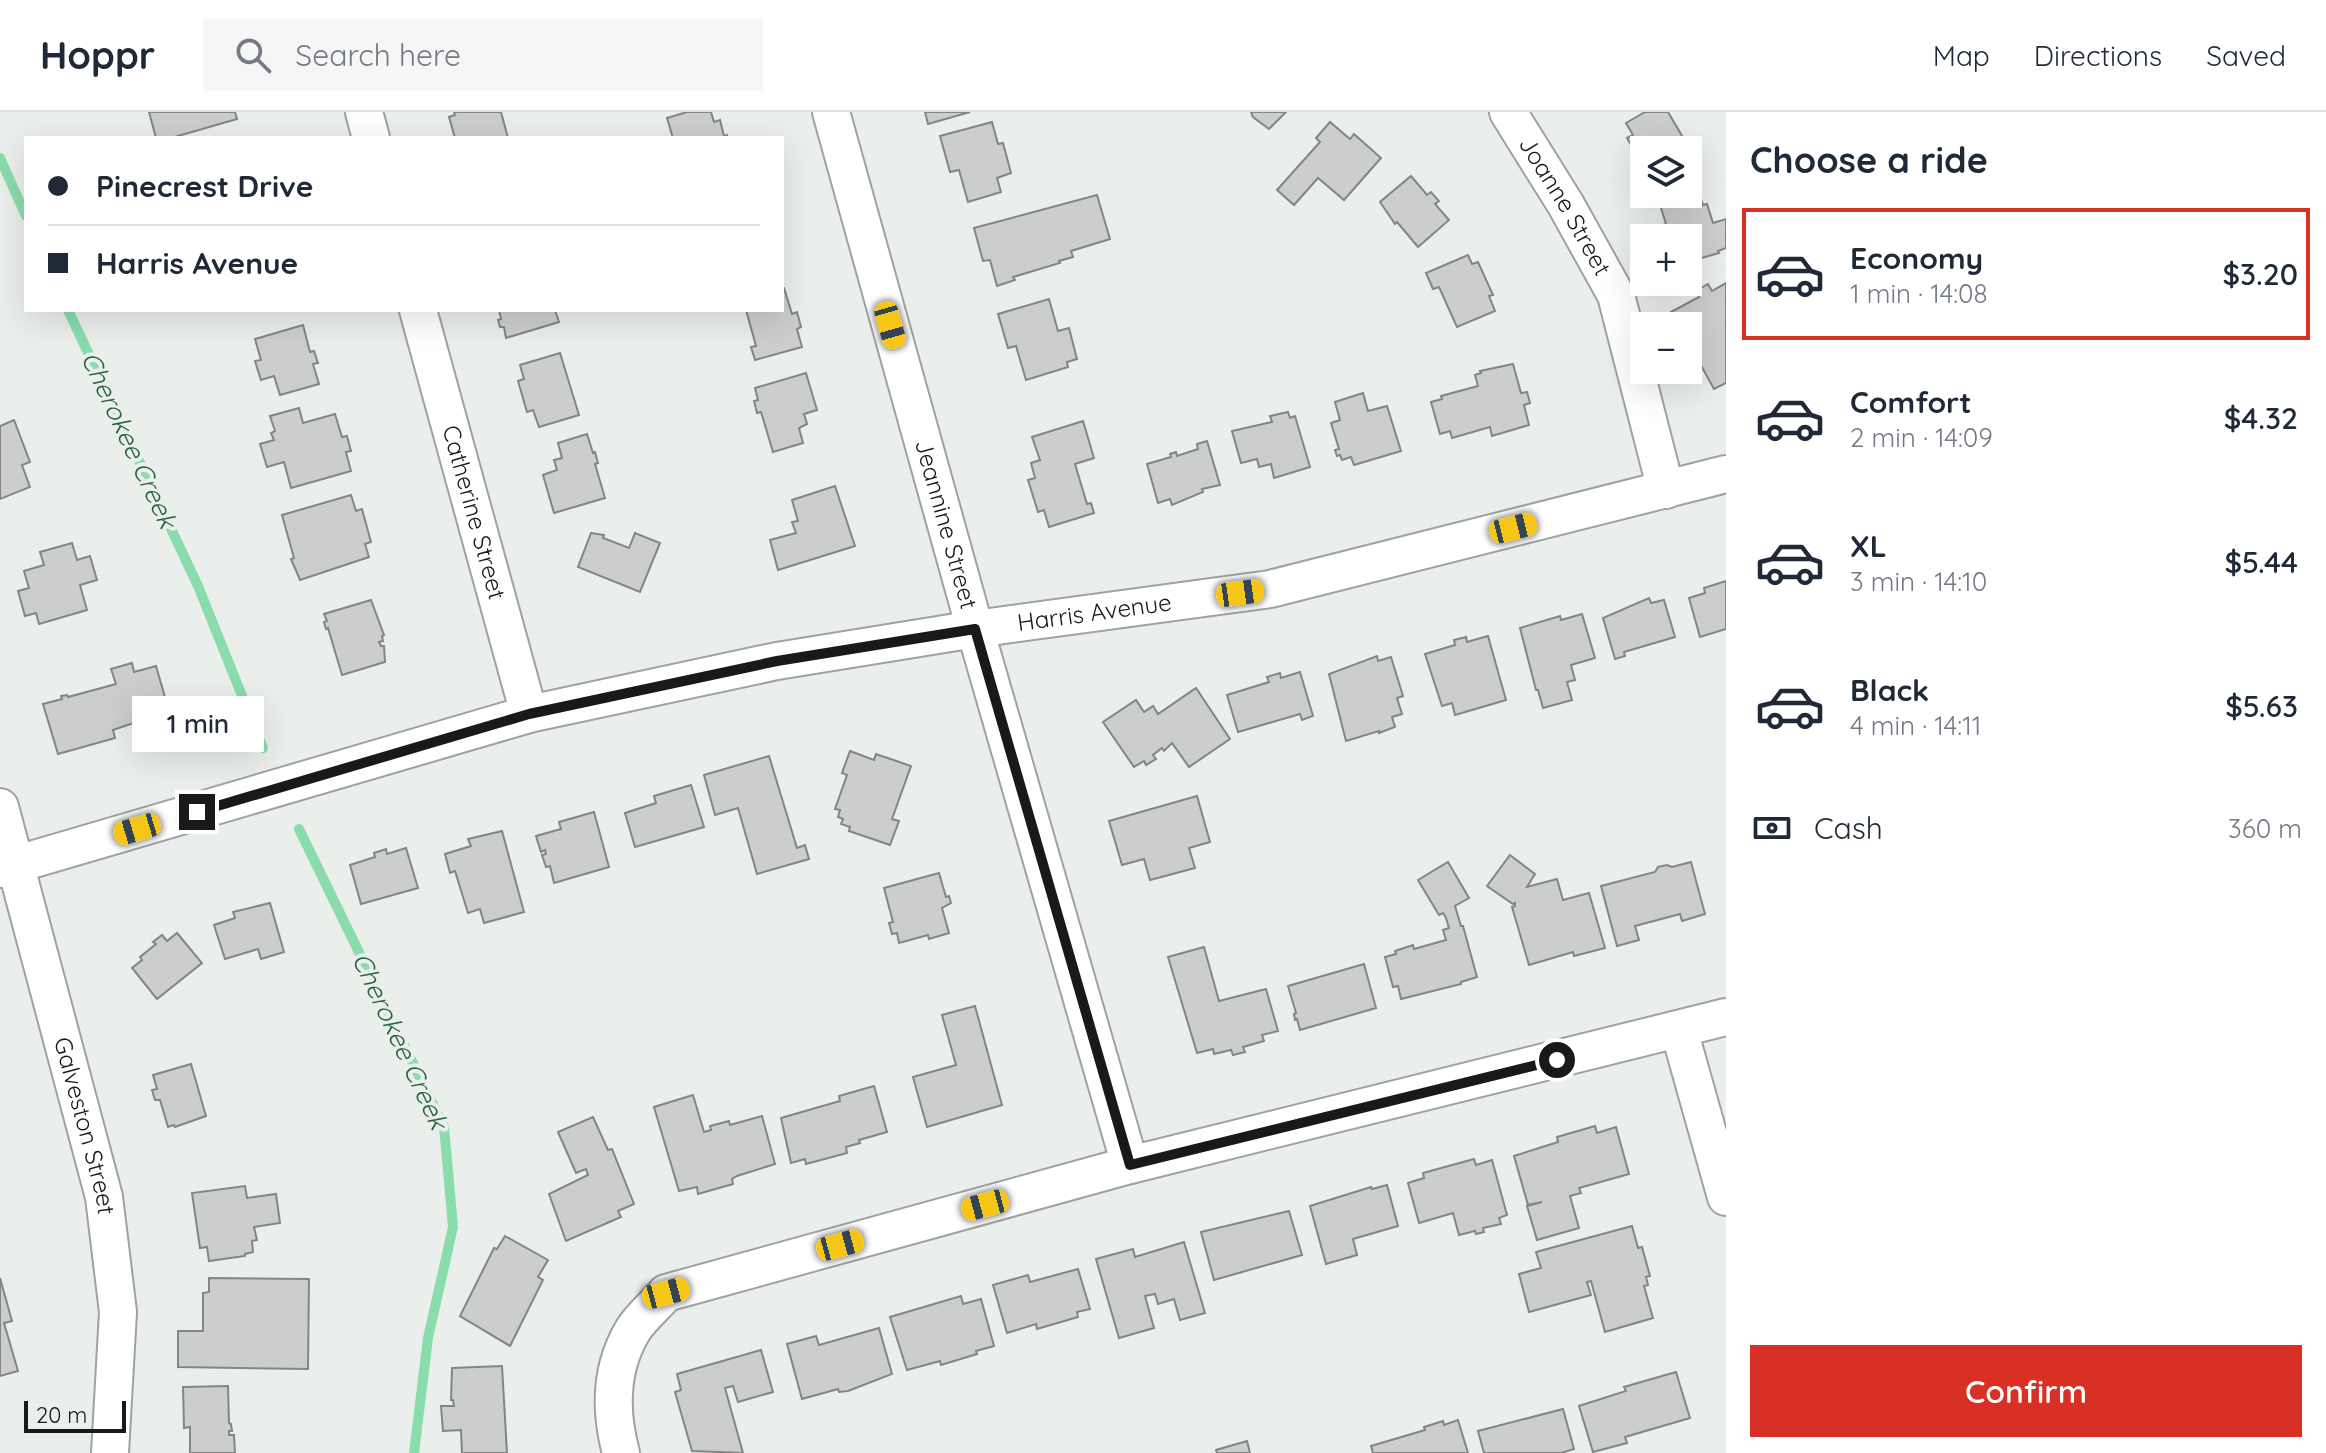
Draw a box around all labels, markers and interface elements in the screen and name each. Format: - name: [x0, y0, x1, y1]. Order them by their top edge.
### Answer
- search box: [203, 19, 763, 91]
- text: Hoppr: [40, 31, 155, 79]
- icon: search: [231, 33, 275, 77]
- text: Search here: [295, 36, 461, 74]
- text: Map: [1933, 38, 1990, 73]
- text: Directions: [2034, 38, 2162, 73]
- text: Saved: [2206, 38, 2286, 73]
- street label: Joanne Street: [1513, 131, 1618, 280]
- map controls: [1630, 136, 1702, 384]
- button: layers: [1630, 136, 1702, 208]
- text: Choose a ride: [1750, 137, 1988, 182]
- text: Pinecrest Drive: [96, 167, 314, 205]
- button: +: [1630, 224, 1702, 296]
- icon: car: [1754, 238, 1826, 310]
- text: Economy: [1850, 239, 1983, 277]
- text: Harris Avenue: [96, 244, 298, 282]
- text: $3.20: [2223, 255, 2298, 293]
- text: 1 min · 14:08: [1850, 277, 1988, 310]
- car: [872, 299, 908, 351]
- button: −: [1630, 312, 1702, 384]
- water label: Cherokee Creek: [74, 346, 186, 535]
- icon: car: [1754, 382, 1826, 454]
- text: Comfort: [1850, 383, 1971, 421]
- text: $4.32: [2224, 399, 2298, 437]
- text: 2 min · 14:09: [1850, 421, 1993, 454]
- street label: Catherine Street: [436, 422, 513, 603]
- street label: Jeannine Street: [909, 436, 985, 612]
- car: [1487, 511, 1539, 545]
- icon: car: [1754, 526, 1826, 598]
- text: XL: [1850, 527, 1887, 565]
- text: $5.44: [2225, 543, 2298, 581]
- text: 3 min · 14:10: [1850, 565, 1987, 598]
- car: [1215, 578, 1265, 608]
- street label: Harris Avenue: [1015, 587, 1173, 637]
- icon: car: [1754, 670, 1826, 742]
- text: Black: [1850, 671, 1929, 709]
- text: $5.63: [2225, 687, 2298, 725]
- callout: 1 min: [131, 696, 263, 752]
- text: 1 min: [167, 707, 229, 740]
- text: 4 min · 14:11: [1850, 709, 1981, 742]
- route end: [179, 794, 215, 830]
- icon: cash: [1750, 806, 1794, 850]
- text: Cash: [1814, 809, 1883, 847]
- car: [111, 811, 163, 847]
- text: 360 m: [2228, 812, 2302, 845]
- water label: Cherokee Creek: [345, 947, 457, 1136]
- street label: Galveston Street: [48, 1034, 122, 1216]
- route start: [1539, 1042, 1575, 1078]
- car: [959, 1187, 1011, 1223]
- car: [814, 1227, 866, 1263]
- car: [640, 1275, 692, 1311]
- button: Confirm: [1750, 1345, 2302, 1437]
- scale bar: [24, 1397, 126, 1433]
- text: 20 m: [36, 1401, 87, 1429]

